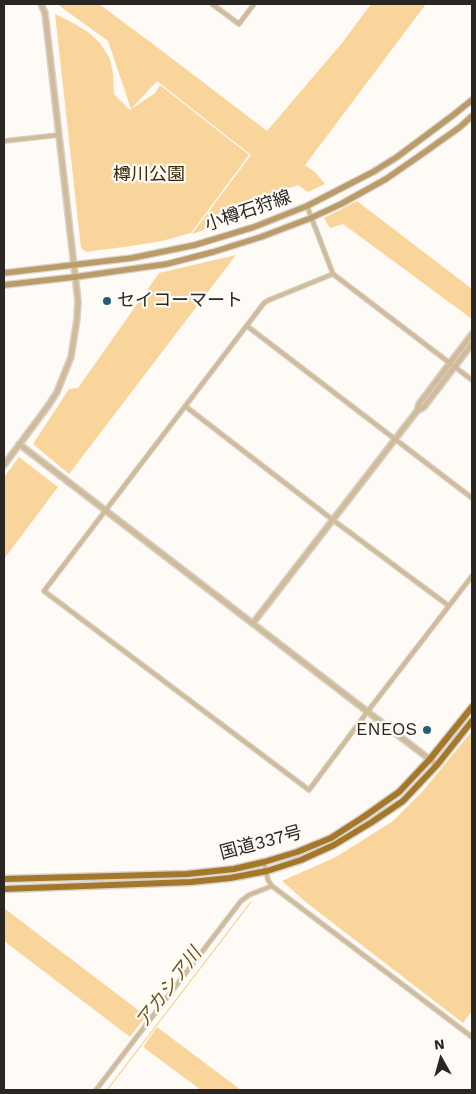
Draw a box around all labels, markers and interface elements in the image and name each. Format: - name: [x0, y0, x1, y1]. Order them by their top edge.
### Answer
- park label: 樽川公園: [113, 164, 185, 186]
- street label: 小樽石狩線: [202, 186, 294, 236]
- place label: セイコーマート: [117, 290, 243, 312]
- marker: セイコーマート: [101, 295, 113, 307]
- place label: ENEOS: [356, 719, 417, 741]
- marker: ENEOS: [421, 724, 433, 736]
- street label: 国道337号: [217, 822, 305, 864]
- water label: アカシア川: [131, 943, 207, 1033]
- north arrow: [416, 1034, 466, 1084]
- text: N: [433, 1036, 445, 1053]

